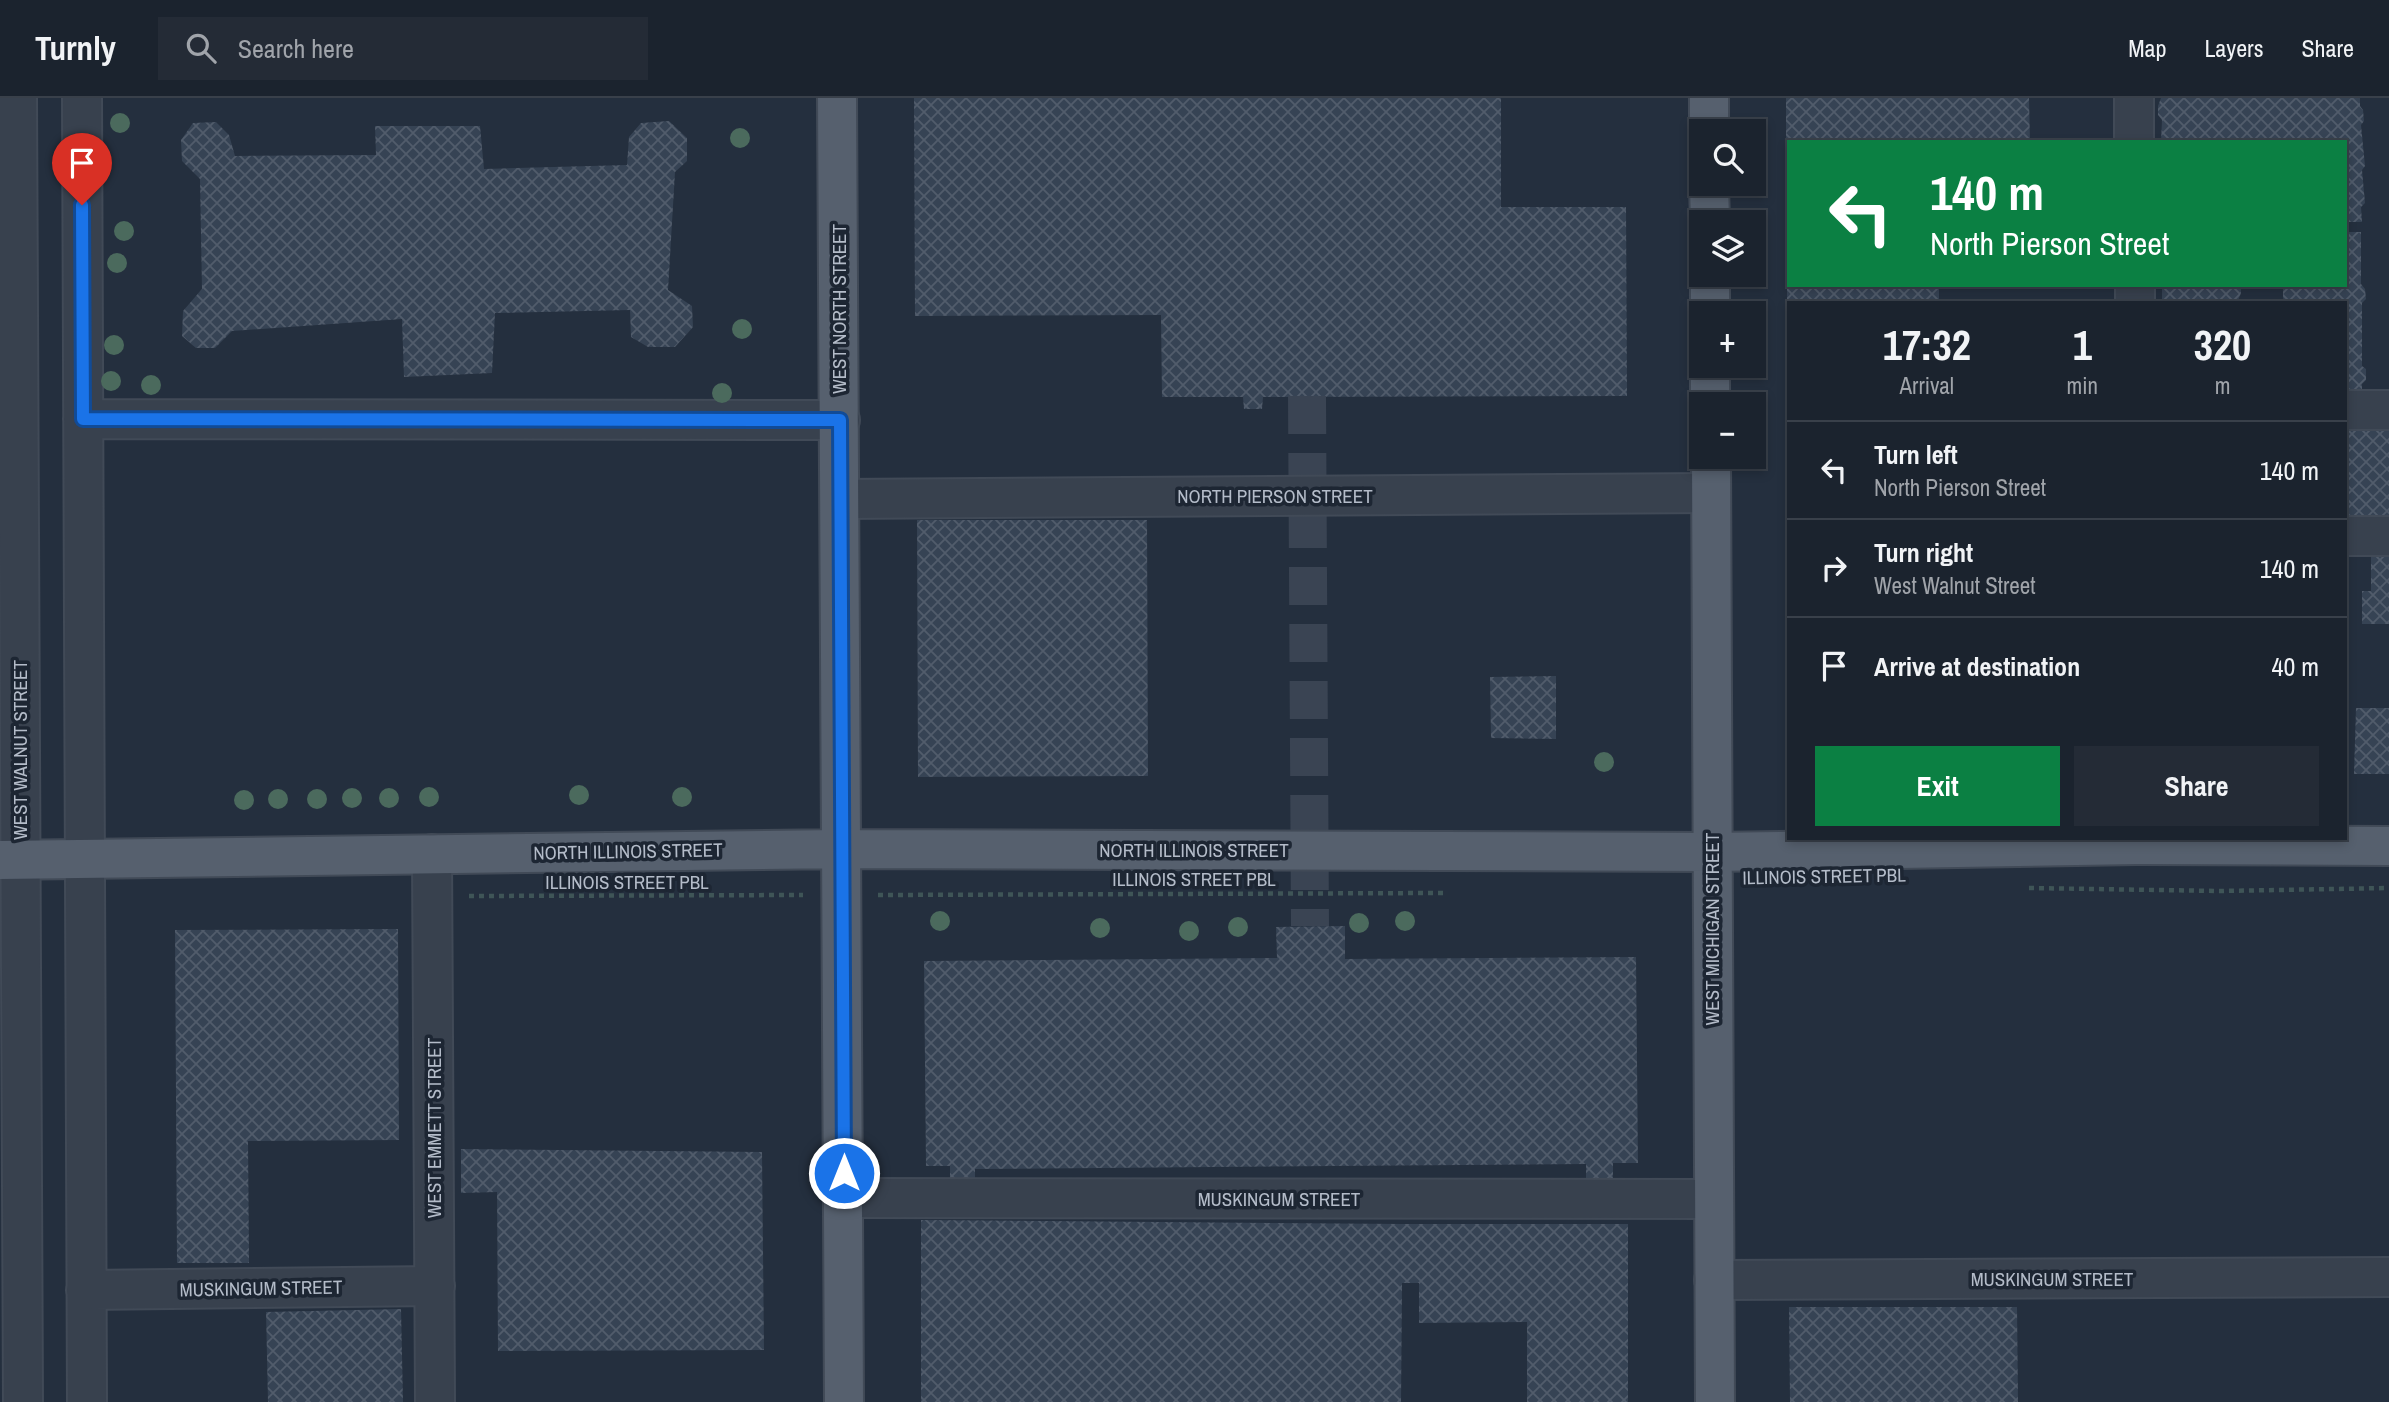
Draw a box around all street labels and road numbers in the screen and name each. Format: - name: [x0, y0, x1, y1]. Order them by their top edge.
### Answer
- street label: WEST NORTH STREET: [826, 224, 852, 394]
- street label: NORTH PIERSON STREET: [1177, 483, 1373, 509]
- street label: WEST WALNUT STREET: [7, 660, 33, 840]
- street label: WEST MICHIGAN STREET: [1699, 832, 1725, 1025]
- street label: NORTH ILLINOIS STREET: [533, 836, 723, 866]
- street label: NORTH ILLINOIS STREET: [1099, 837, 1289, 863]
- street label: ILLINOIS STREET PBL: [1742, 862, 1906, 890]
- street label: ILLINOIS STREET PBL: [1112, 866, 1276, 892]
- street label: ILLINOIS STREET PBL: [545, 869, 709, 895]
- street label: WEST EMMETT STREET: [421, 1037, 447, 1218]
- street label: MUSKINGUM STREET: [1198, 1186, 1361, 1212]
- street label: MUSKINGUM STREET: [1971, 1266, 2134, 1292]
- street label: MUSKINGUM STREET: [179, 1274, 343, 1302]

